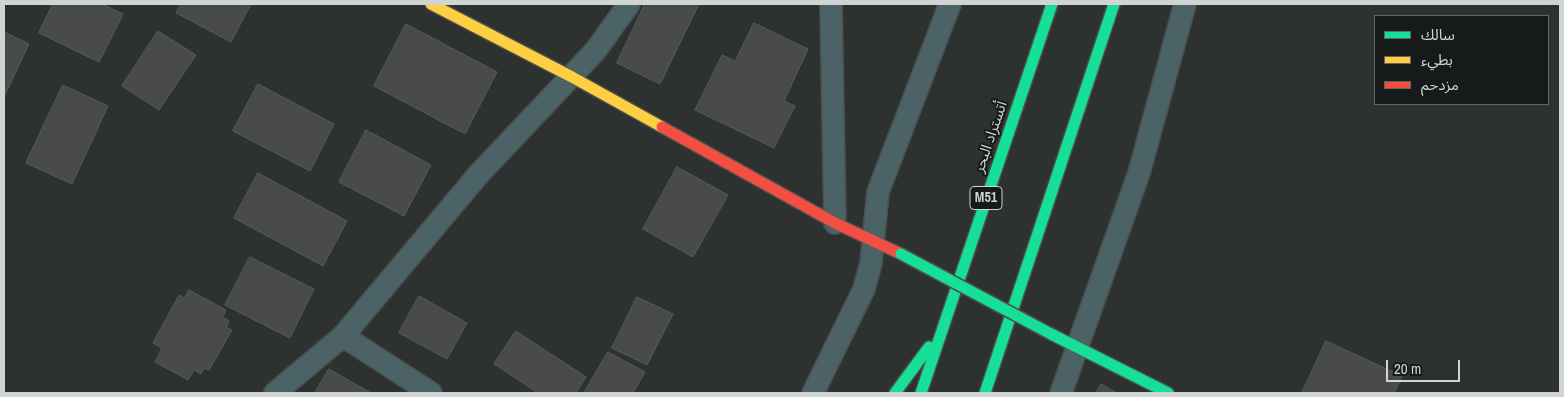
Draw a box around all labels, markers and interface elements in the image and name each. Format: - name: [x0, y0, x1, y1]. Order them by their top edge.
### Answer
- legend: [1374, 15, 1549, 105]
- text: سالك: [1421, 24, 1455, 45]
- text: بطيء: [1421, 49, 1453, 70]
- text: مزدحم: [1421, 74, 1459, 95]
- street label: أتستراد البحر: [970, 99, 1012, 175]
- road number: M51: [970, 187, 1002, 210]
- scale bar: [1389, 350, 1463, 382]
- text: 20 m: [1394, 358, 1421, 379]

